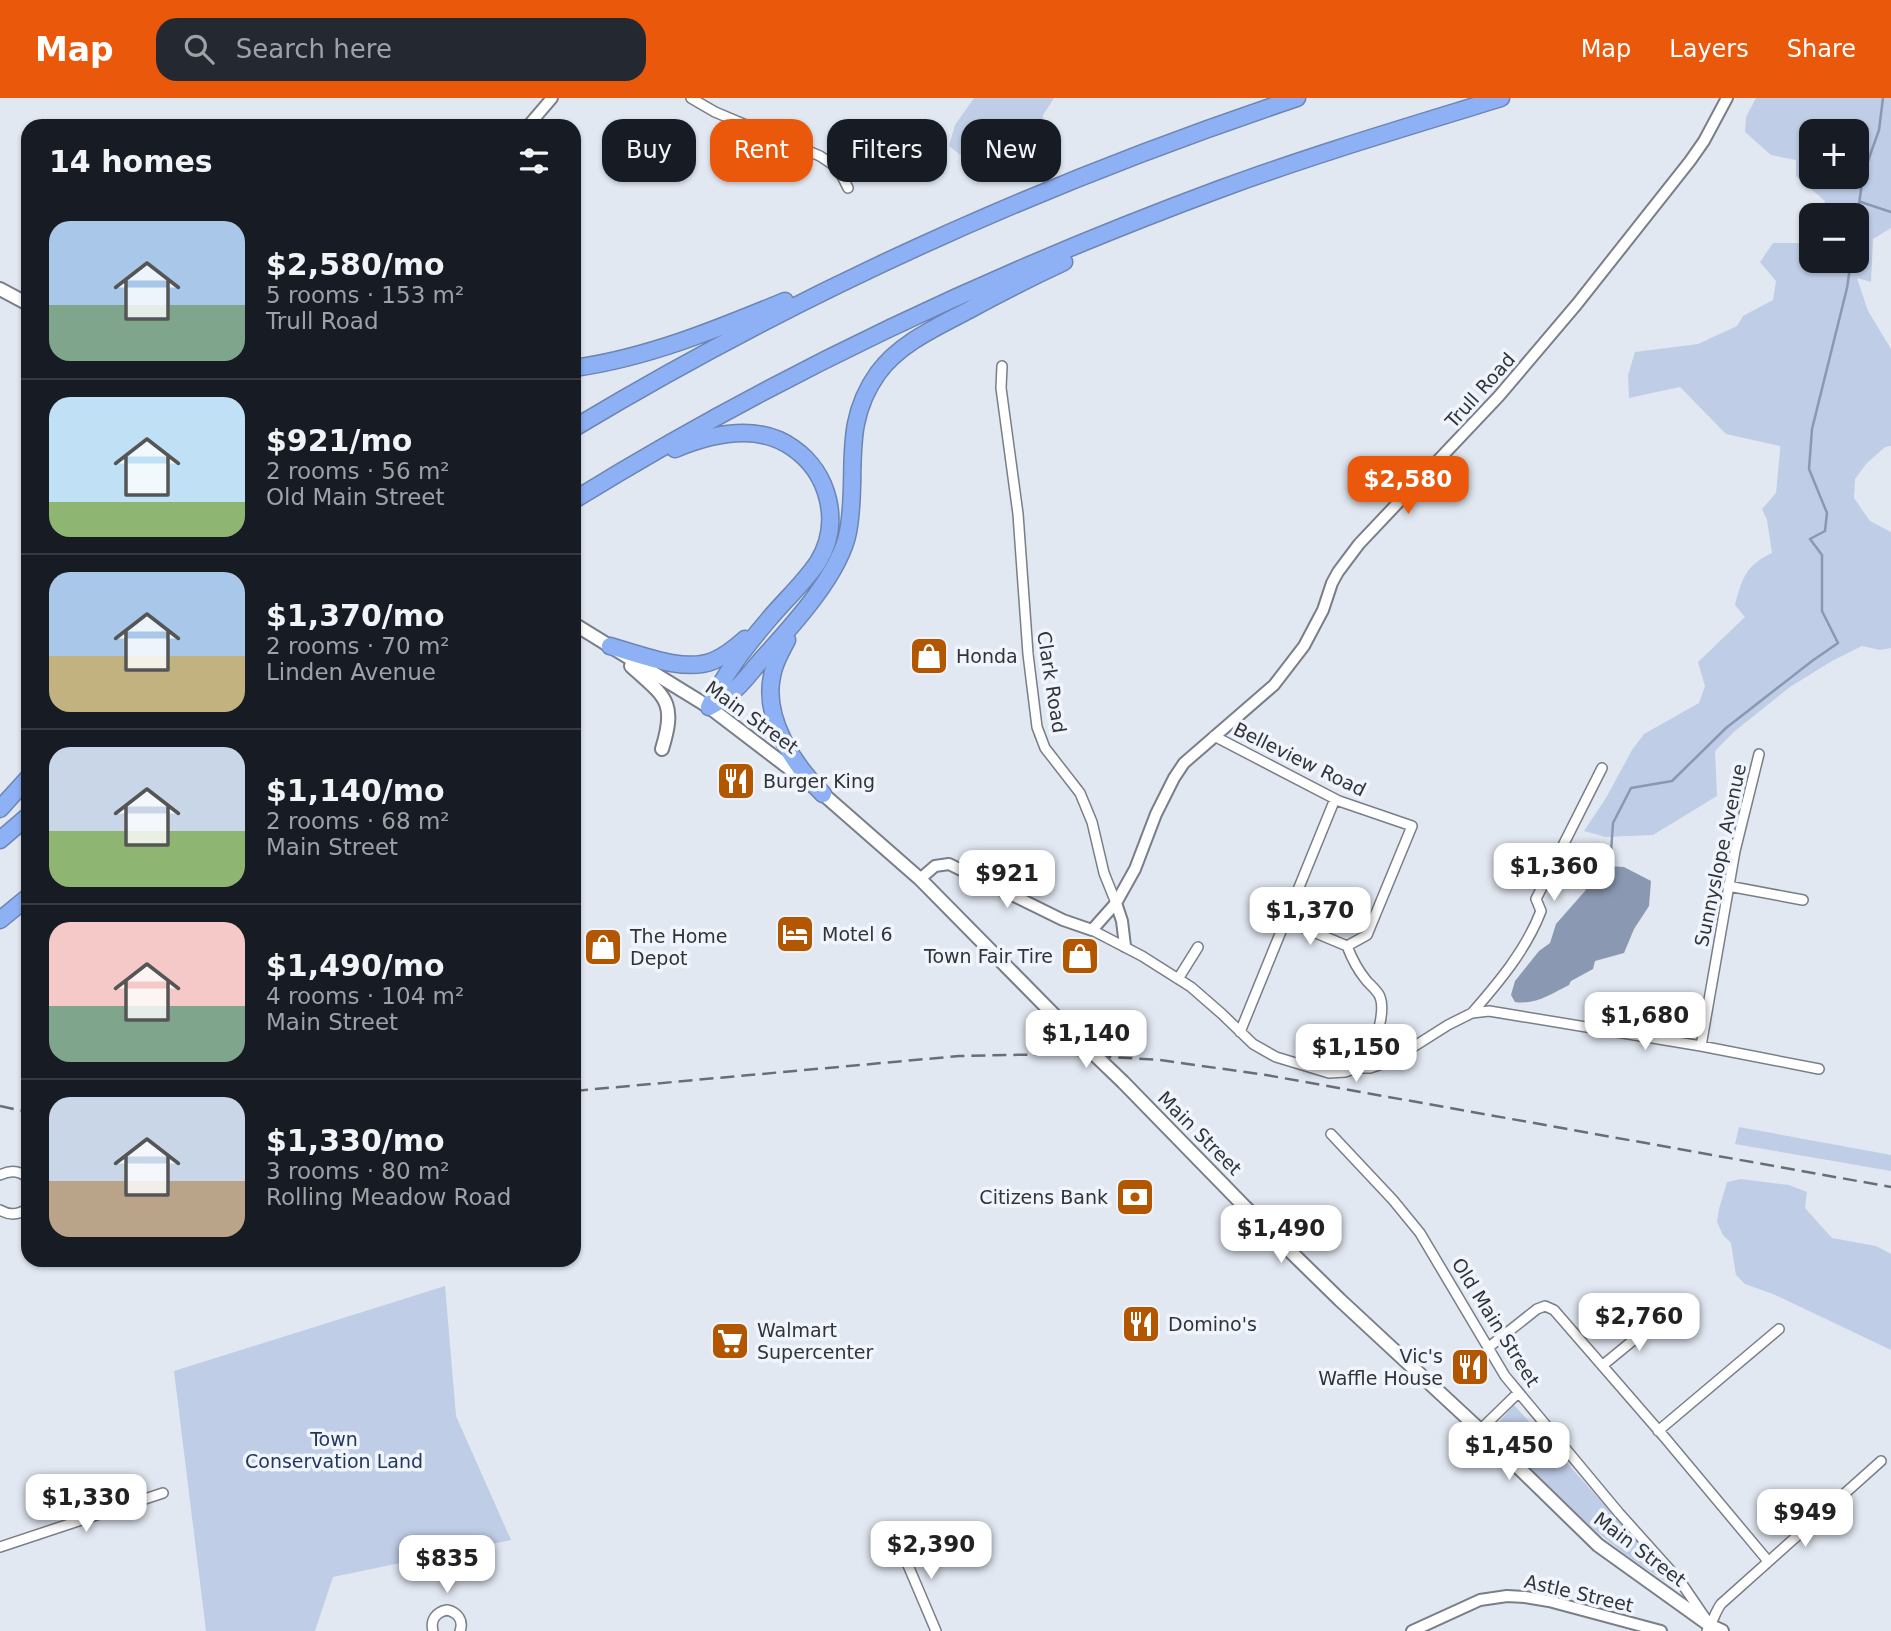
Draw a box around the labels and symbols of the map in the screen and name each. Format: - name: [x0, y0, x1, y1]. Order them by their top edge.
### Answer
- street label: Trull Road: [1440, 348, 1519, 433]
- pin: $2,580: [1351, 456, 1465, 516]
- street label: Clark Road: [1033, 630, 1071, 734]
- shop icon: Honda: [908, 635, 950, 677]
- place label: Honda: [956, 645, 1018, 667]
- street label: Main Street: [701, 676, 803, 758]
- street label: Belleview Road: [1230, 717, 1370, 801]
- restaurant icon: Burger King: [715, 760, 757, 802]
- street label: Sunnyslope Avenue: [1690, 761, 1750, 949]
- place label: Burger King: [763, 770, 875, 792]
- pin: $1,360: [1497, 844, 1611, 903]
- pin: $921: [966, 850, 1048, 910]
- pin: $1,370: [1253, 888, 1367, 947]
- hotel icon: Motel 6: [774, 913, 816, 955]
- place label: Motel 6: [822, 923, 893, 945]
- place label: The Home Depot: [629, 925, 728, 969]
- shop icon: The Home Depot: [582, 926, 624, 968]
- shop icon: Town Fair Tire: [1059, 935, 1101, 977]
- place label: Town Fair Tire: [923, 945, 1053, 967]
- pin: $1,680: [1588, 992, 1702, 1052]
- pin: $1,140: [1029, 1010, 1143, 1070]
- pin: $1,150: [1299, 1024, 1413, 1084]
- street label: Main Street: [1154, 1087, 1246, 1179]
- bank icon: Citizens Bank: [1114, 1176, 1156, 1218]
- place label: Citizens Bank: [979, 1186, 1108, 1208]
- pin: $1,490: [1224, 1206, 1338, 1265]
- street label: Old Main Street: [1448, 1254, 1544, 1390]
- pin: $2,760: [1582, 1294, 1696, 1353]
- restaurant icon: Domino's: [1120, 1303, 1162, 1345]
- place label: Domino's: [1168, 1313, 1257, 1335]
- place label: Walmart Supercenter: [757, 1319, 874, 1363]
- supermarket icon: Walmart Supercenter: [709, 1320, 751, 1362]
- place label: Vic's Waffle House: [1318, 1345, 1443, 1389]
- restaurant icon: Vic's Waffle House: [1449, 1346, 1491, 1388]
- pin: $1,450: [1452, 1422, 1566, 1482]
- park label: Town Conservation Land: [245, 1428, 423, 1472]
- pin: $1,330: [29, 1474, 143, 1534]
- pin: $949: [1764, 1490, 1846, 1549]
- street label: Main Street: [1590, 1507, 1690, 1591]
- pin: $2,390: [874, 1522, 988, 1581]
- pin: $835: [406, 1536, 488, 1595]
- street label: Astle Street: [1522, 1570, 1636, 1616]

